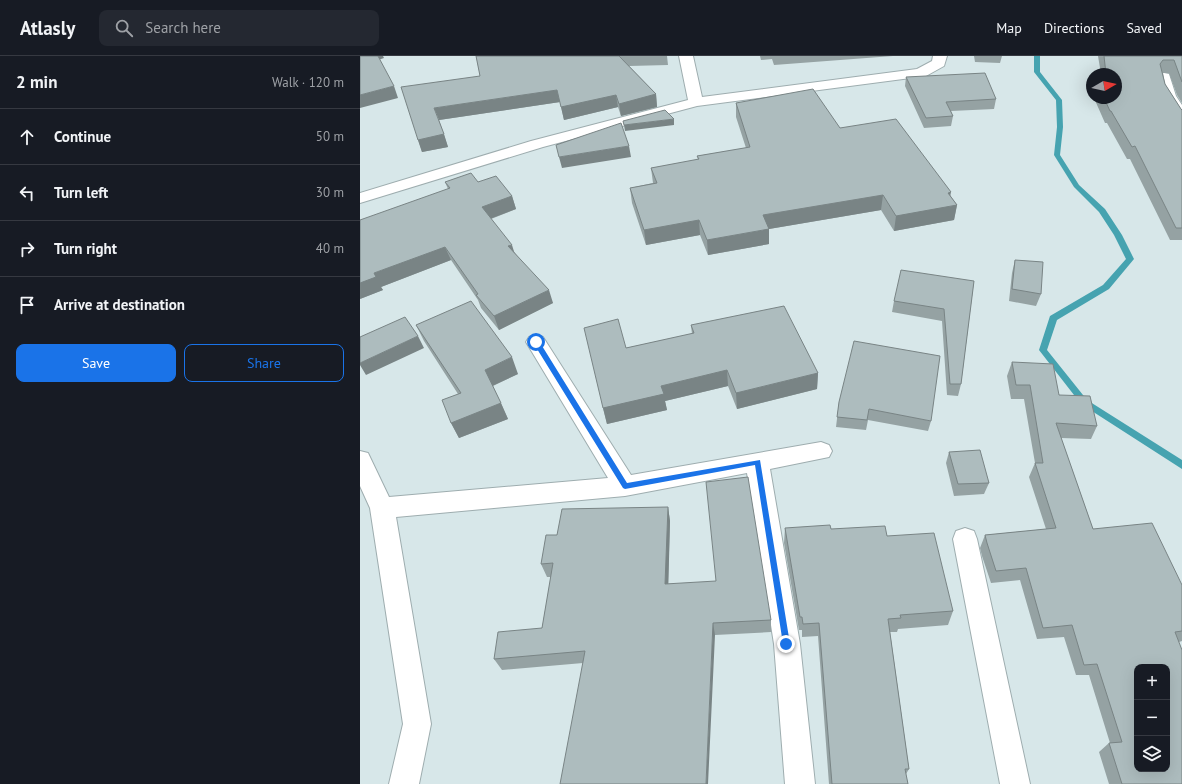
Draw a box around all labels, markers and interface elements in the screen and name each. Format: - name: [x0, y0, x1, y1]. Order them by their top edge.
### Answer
- search box: [99, 10, 379, 46]
- text: Atlasly: [20, 16, 75, 40]
- icon: search: [113, 17, 135, 39]
- text: Search here: [145, 18, 221, 37]
- text: Map: [996, 19, 1022, 37]
- text: Directions: [1044, 19, 1104, 37]
- text: Saved: [1126, 19, 1162, 37]
- north arrow: [1086, 68, 1122, 104]
- text: 2 min: [16, 71, 57, 93]
- text: Walk · 120 m: [272, 74, 344, 91]
- icon: ahead: [16, 126, 38, 148]
- text: Continue: [54, 127, 111, 146]
- text: 50 m: [316, 128, 344, 145]
- icon: left: [16, 182, 38, 204]
- text: Turn left: [54, 183, 108, 202]
- text: 30 m: [316, 184, 344, 201]
- icon: right: [16, 238, 38, 260]
- text: Turn right: [54, 239, 117, 258]
- text: 40 m: [316, 240, 344, 257]
- icon: arrive: [16, 294, 38, 316]
- text: Arrive at destination: [54, 295, 185, 314]
- route start: [527, 333, 545, 351]
- button: Save: [16, 344, 176, 382]
- button: Share: [184, 344, 344, 382]
- route end: [777, 635, 795, 653]
- map controls: [1134, 664, 1170, 772]
- button: +: [1134, 664, 1170, 700]
- button: −: [1134, 700, 1170, 736]
- button: layers: [1134, 736, 1170, 772]

